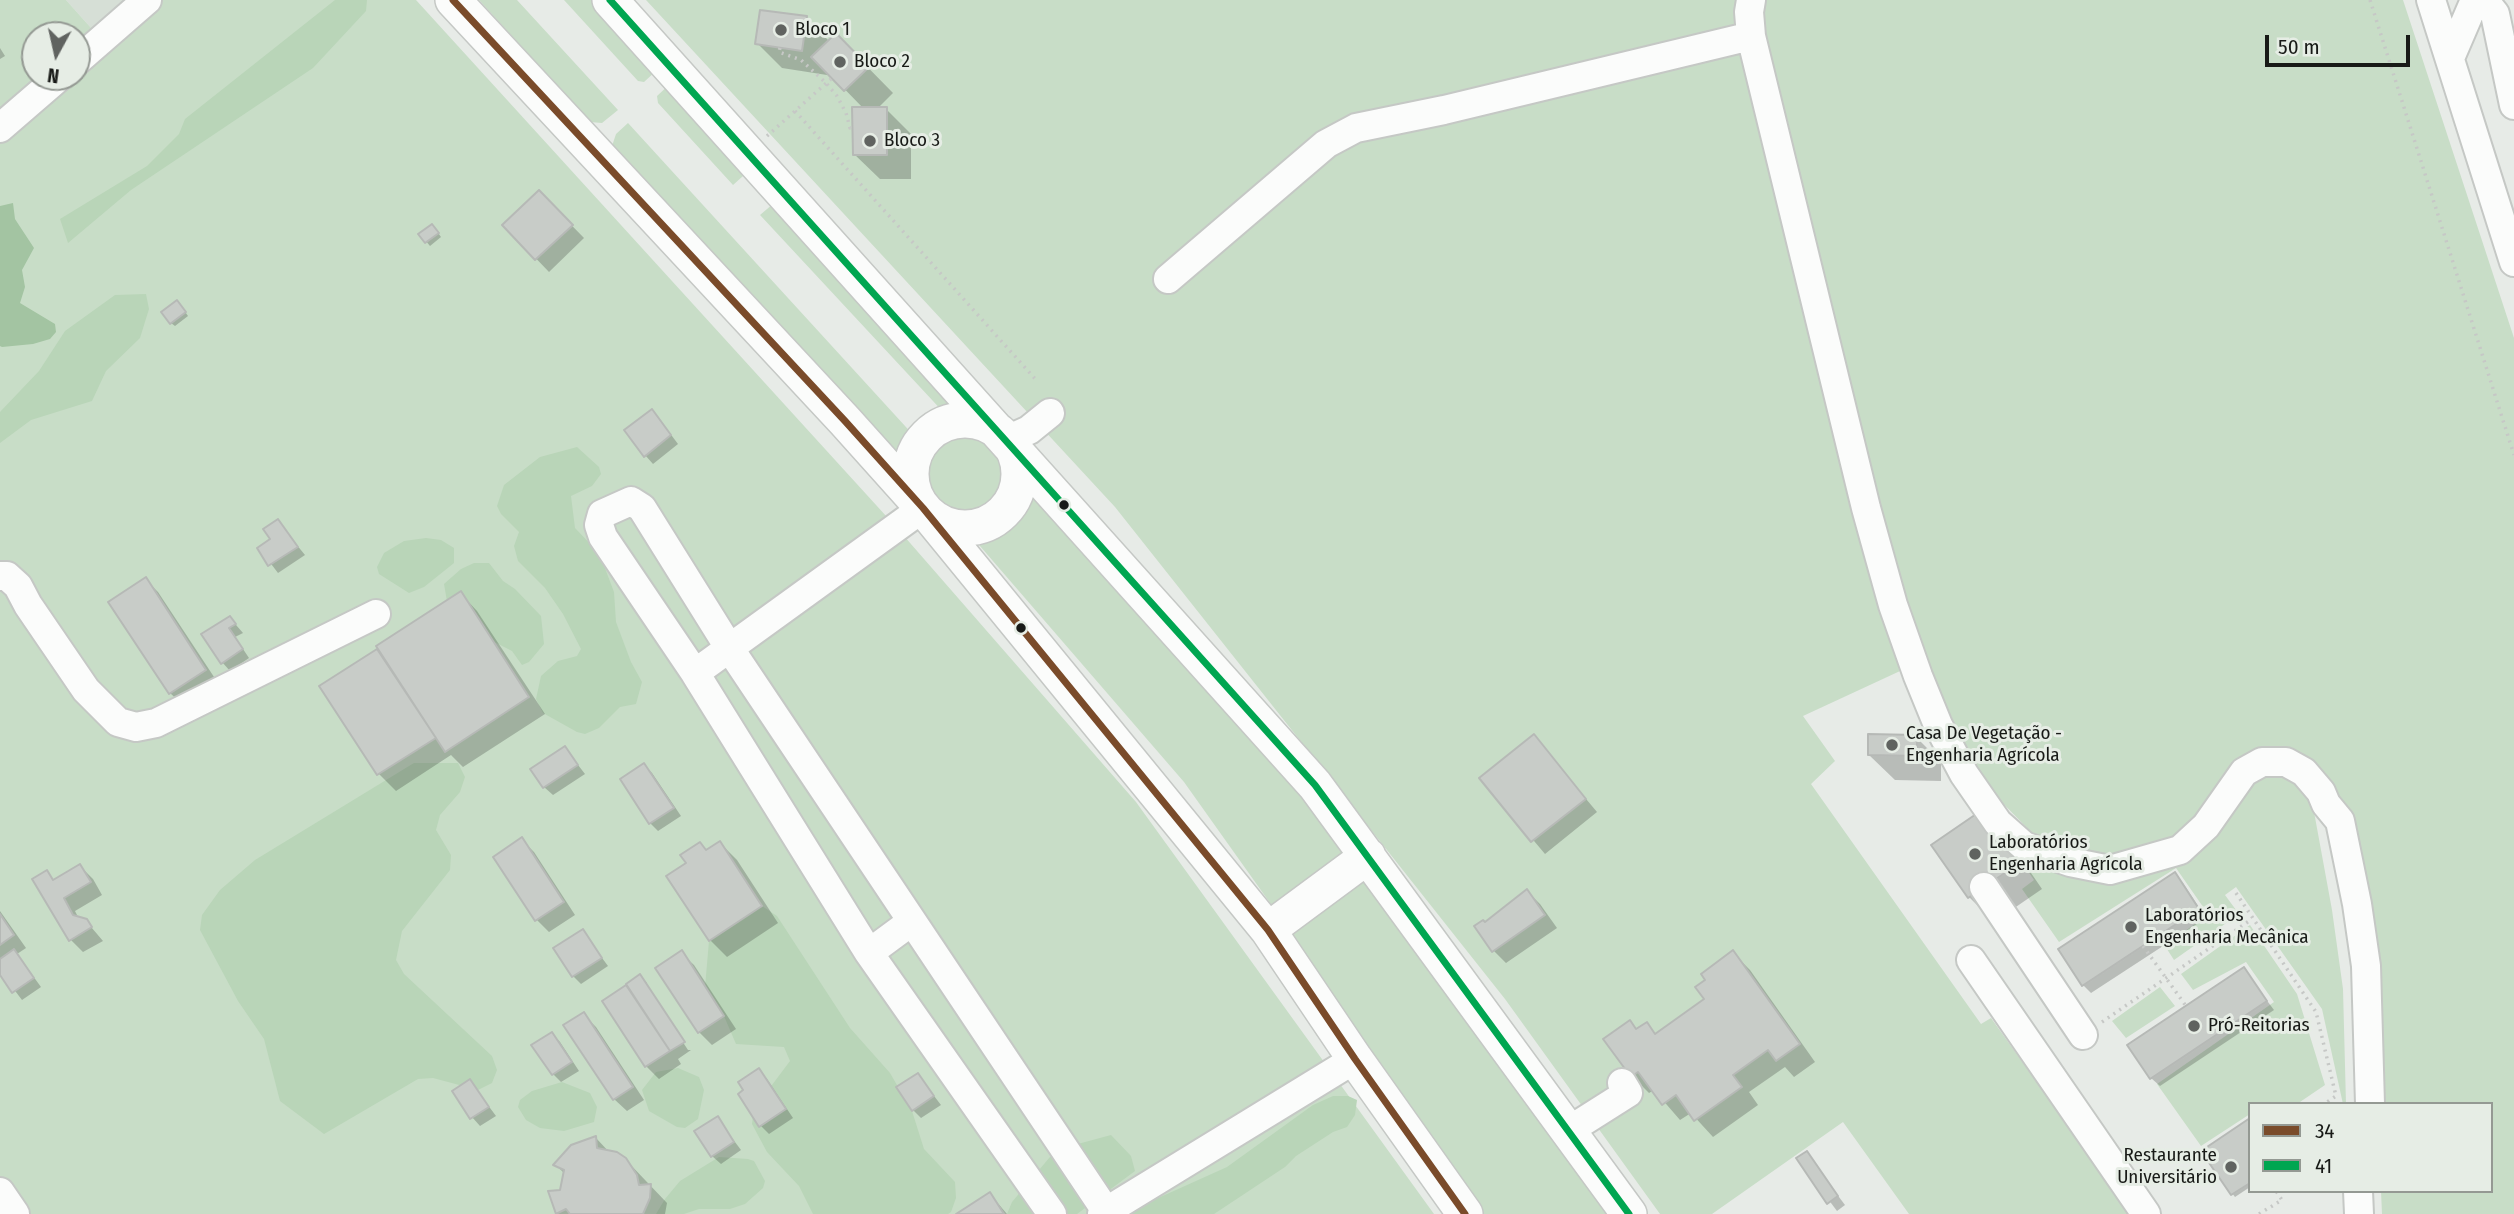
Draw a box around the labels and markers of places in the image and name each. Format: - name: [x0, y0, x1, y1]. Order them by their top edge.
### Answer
- place label: Bloco 1: [795, 19, 850, 41]
- marker: Bloco 1: [773, 22, 789, 38]
- place label: Bloco 2: [854, 51, 910, 73]
- marker: Bloco 2: [832, 54, 848, 70]
- place label: Bloco 3: [884, 130, 940, 152]
- marker: Bloco 3: [862, 133, 878, 149]
- unlabelled marker: [1057, 498, 1071, 512]
- unlabelled marker: [1014, 621, 1028, 635]
- place label: Casa De Vegetação - Engenharia Agrícola: [1906, 723, 2062, 767]
- marker: Casa De Vegetação - Engenharia Agrícola: [1884, 737, 1900, 753]
- place label: Laboratórios Engenharia Agrícola: [1989, 832, 2143, 876]
- marker: Laboratórios Engenharia Agrícola: [1967, 846, 1983, 862]
- place label: Laboratórios Engenharia Mecânica: [2145, 905, 2308, 949]
- marker: Laboratórios Engenharia Mecânica: [2123, 919, 2139, 935]
- place label: Pró-Reitorias: [2208, 1015, 2310, 1037]
- marker: Pró-Reitorias: [2186, 1018, 2202, 1034]
- place label: Restaurante Universitário: [2117, 1145, 2217, 1189]
- marker: Restaurante Universitário: [2223, 1159, 2239, 1175]

